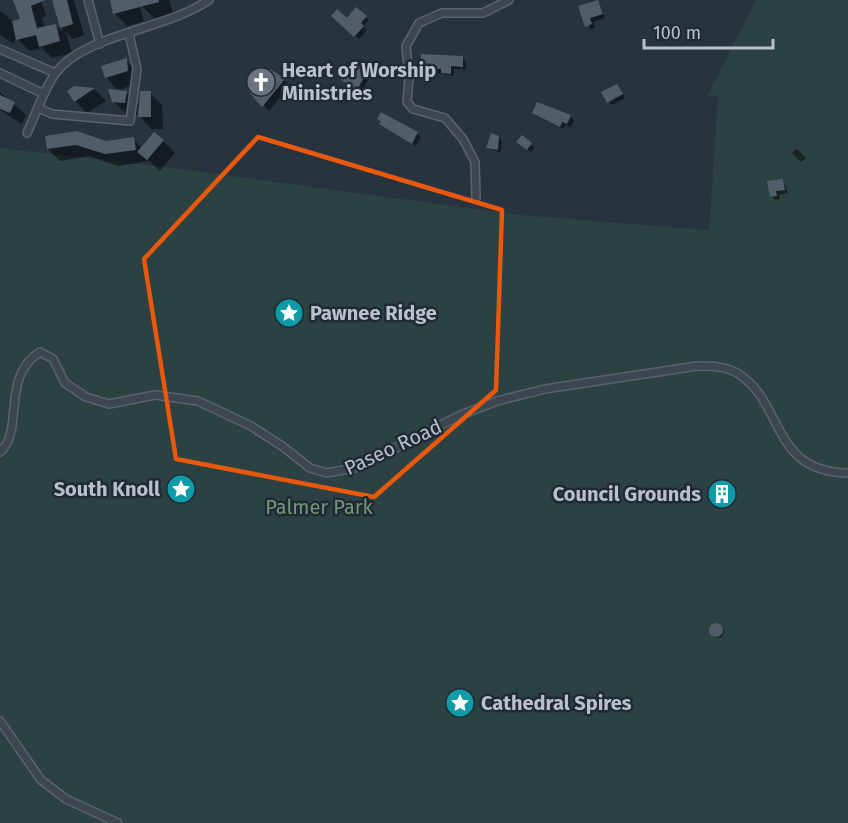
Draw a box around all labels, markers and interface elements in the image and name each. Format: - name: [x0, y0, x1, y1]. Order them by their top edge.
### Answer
- scale bar: [644, 12, 773, 50]
- text: 100 m: [653, 22, 701, 44]
- place label: Heart of Worship Ministries: [282, 58, 436, 105]
- church icon: Heart of Worship Ministries: [245, 66, 277, 98]
- place icon: Pawnee Ridge: [273, 297, 305, 329]
- place label: Pawnee Ridge: [310, 301, 437, 325]
- street label: Paseo Road: [341, 414, 445, 480]
- place icon: South Knoll: [165, 473, 197, 505]
- place label: South Knoll: [54, 477, 160, 501]
- building icon: Council Grounds: [706, 478, 738, 510]
- place label: Council Grounds: [553, 482, 701, 506]
- park label: Palmer Park: [265, 495, 373, 519]
- place icon: Cathedral Spires: [444, 687, 476, 719]
- place label: Cathedral Spires: [481, 691, 632, 715]

